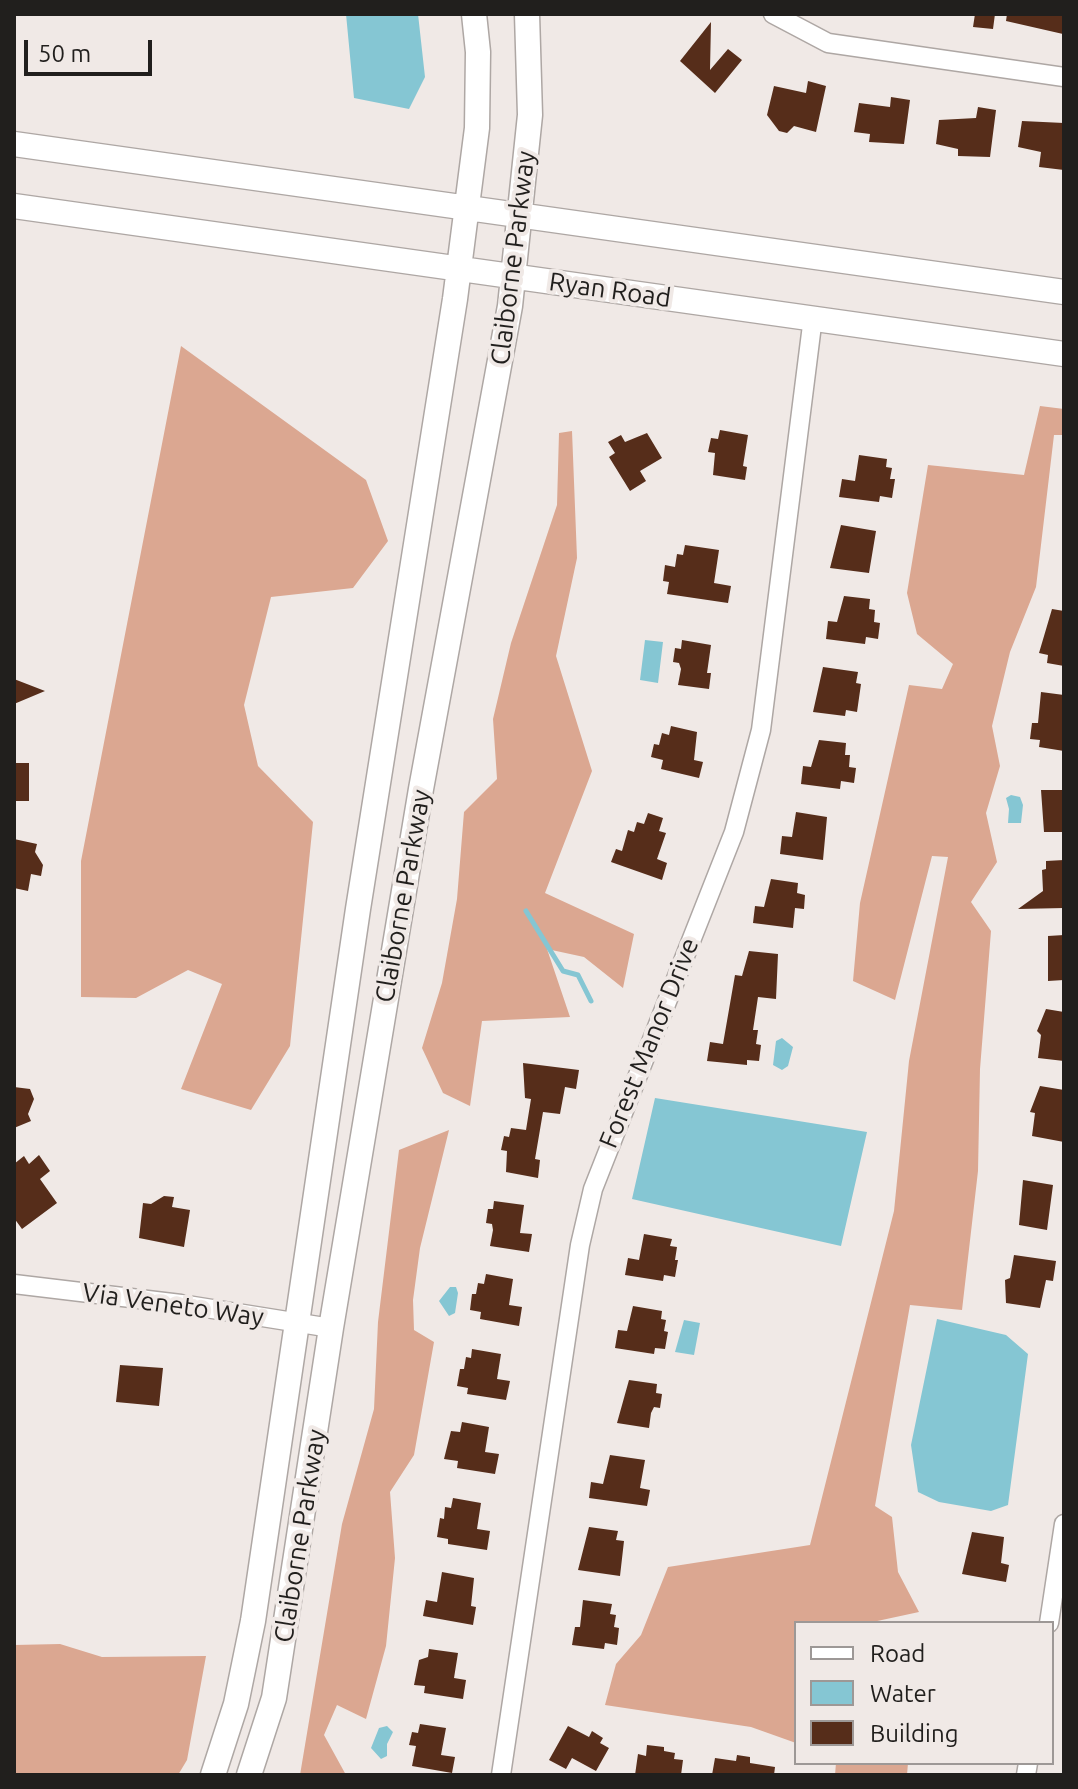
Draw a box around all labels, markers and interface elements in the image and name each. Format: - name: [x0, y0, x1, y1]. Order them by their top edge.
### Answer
- scale bar: [28, 24, 156, 74]
- text: 50 m: [38, 40, 91, 67]
- street label: Claiborne Parkway: [484, 149, 542, 367]
- street label: Ryan Road: [547, 266, 673, 314]
- street label: Claiborne Parkway: [369, 787, 437, 1005]
- street label: Forest Manor Drive: [593, 933, 705, 1153]
- street label: Via Veneto Way: [80, 1277, 266, 1333]
- street label: Claiborne Parkway: [268, 1427, 332, 1645]
- legend: [794, 1621, 1054, 1765]
- text: Road: [870, 1640, 925, 1667]
- text: Water: [870, 1680, 936, 1707]
- text: Building: [870, 1720, 958, 1747]

